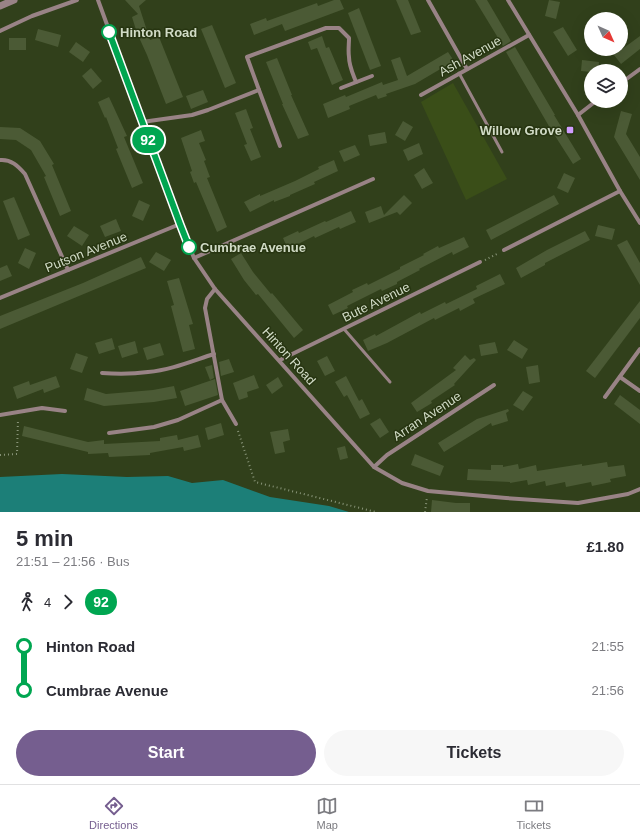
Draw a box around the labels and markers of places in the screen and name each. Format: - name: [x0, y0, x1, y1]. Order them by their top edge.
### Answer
- marker: Hinton Road: [101, 24, 117, 40]
- place label: Hinton Road: [120, 25, 197, 40]
- place label: Willow Grove: [480, 123, 562, 138]
- marker: Willow Grove: [565, 125, 575, 135]
- marker: Cumbrae Avenue: [181, 239, 197, 255]
- place label: Cumbrae Avenue: [200, 240, 306, 255]

